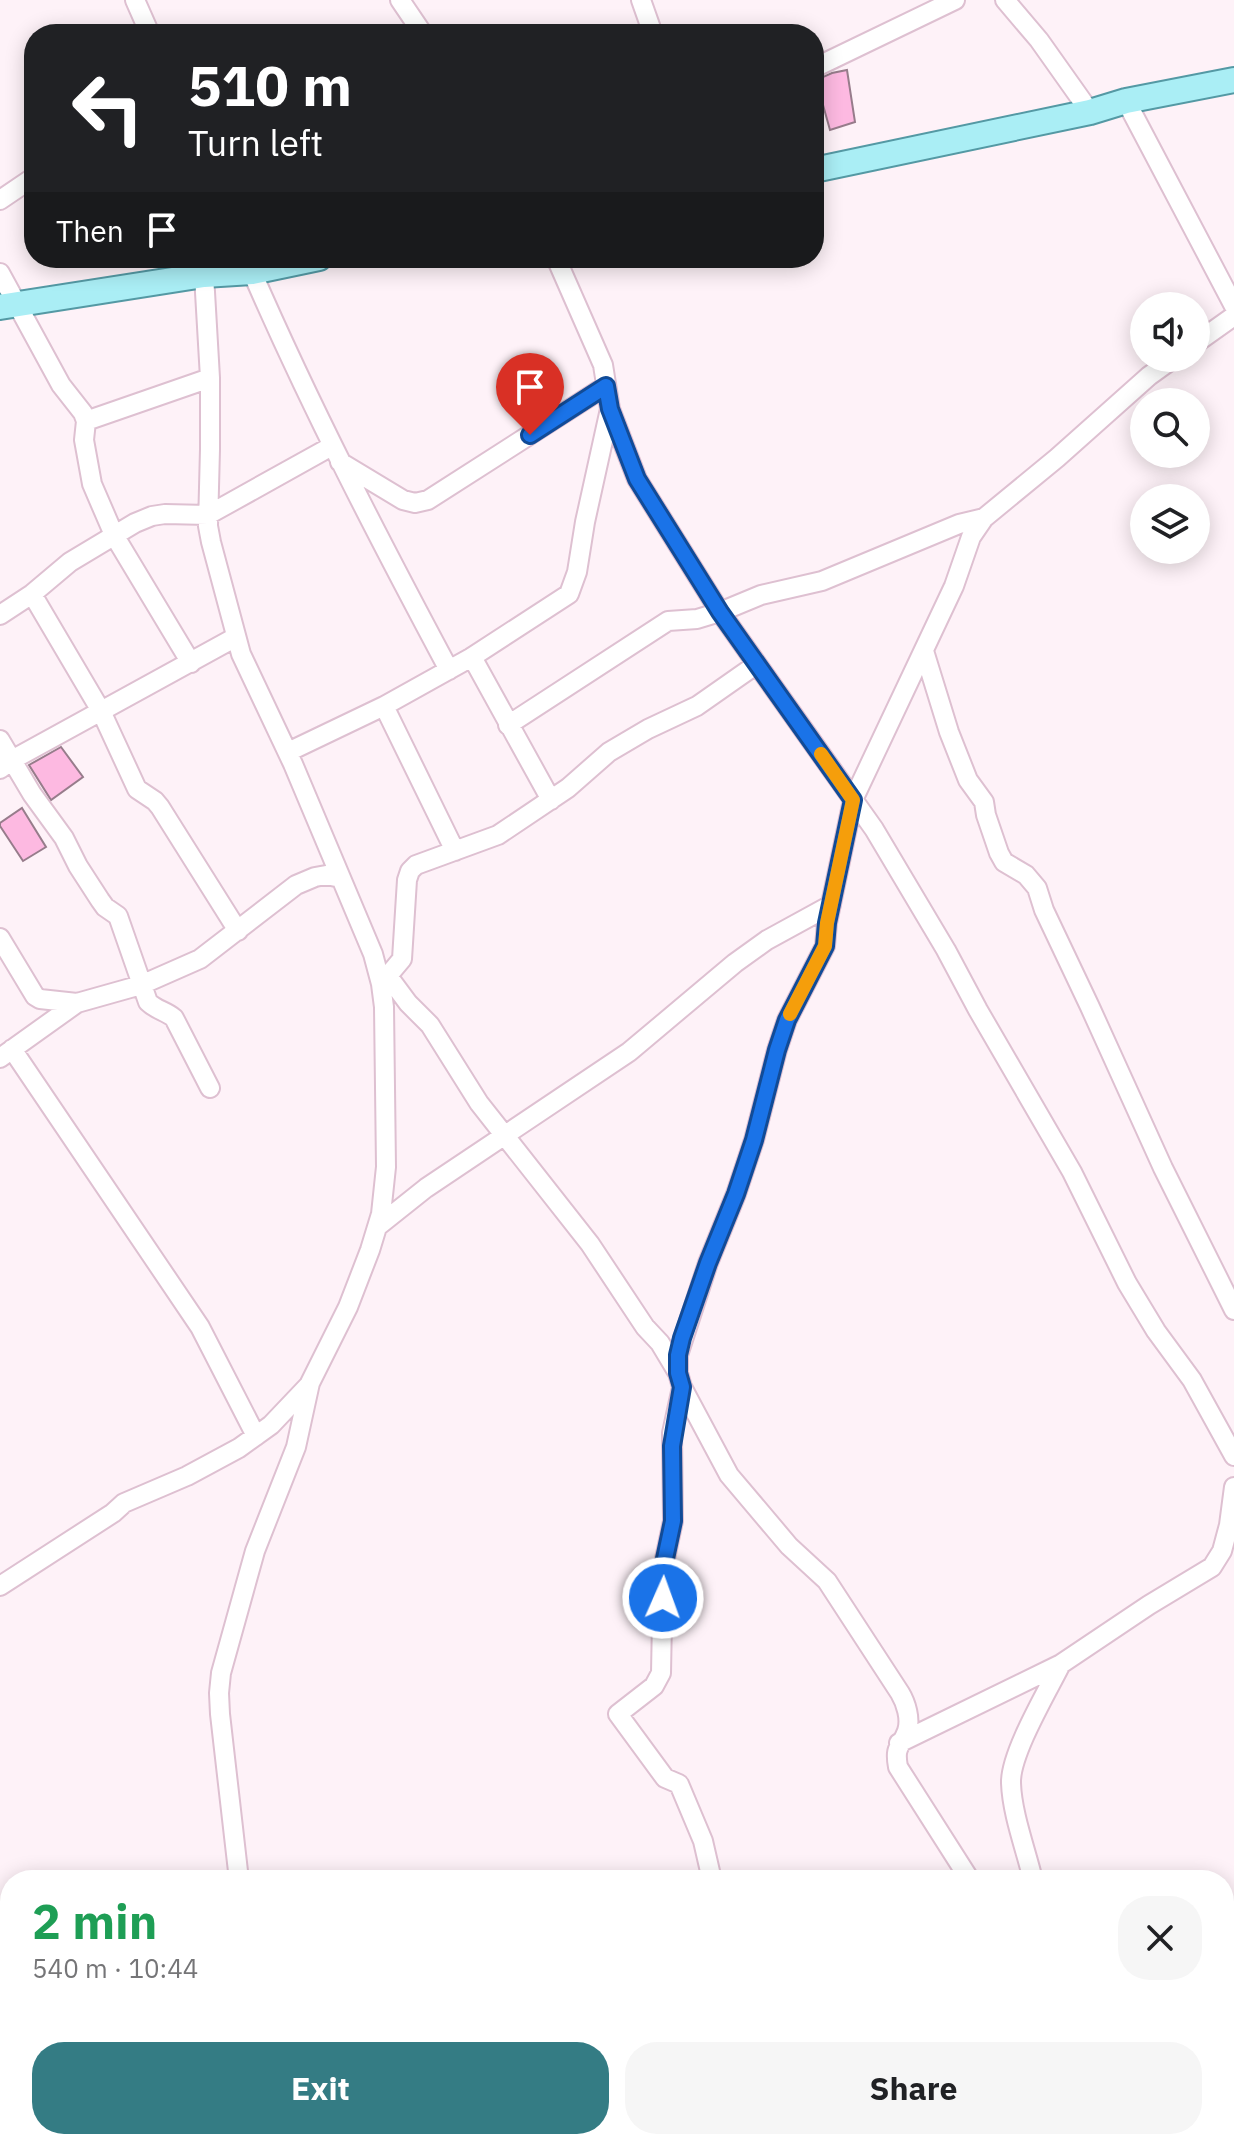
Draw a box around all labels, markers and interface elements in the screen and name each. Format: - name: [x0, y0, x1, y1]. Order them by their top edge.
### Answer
- text: 510 m: [188, 49, 352, 121]
- icon: left: [56, 56, 160, 160]
- text: Turn left: [188, 119, 323, 166]
- icon: arrive: [140, 208, 184, 252]
- text: Then: [56, 211, 124, 250]
- map controls: [1130, 292, 1210, 564]
- button: sound: [1130, 292, 1210, 372]
- pin: [496, 353, 564, 435]
- icon: arrive: [508, 365, 552, 409]
- button: search: [1130, 388, 1210, 468]
- button: layers: [1130, 484, 1210, 564]
- position arrow: [621, 1556, 705, 1640]
- text: 2 min: [32, 1890, 157, 1952]
- button: close: [1118, 1896, 1202, 1980]
- text: 540 m · 10:44: [32, 1951, 198, 1985]
- button: Exit: [32, 2042, 609, 2134]
- button: Share: [625, 2042, 1202, 2134]

